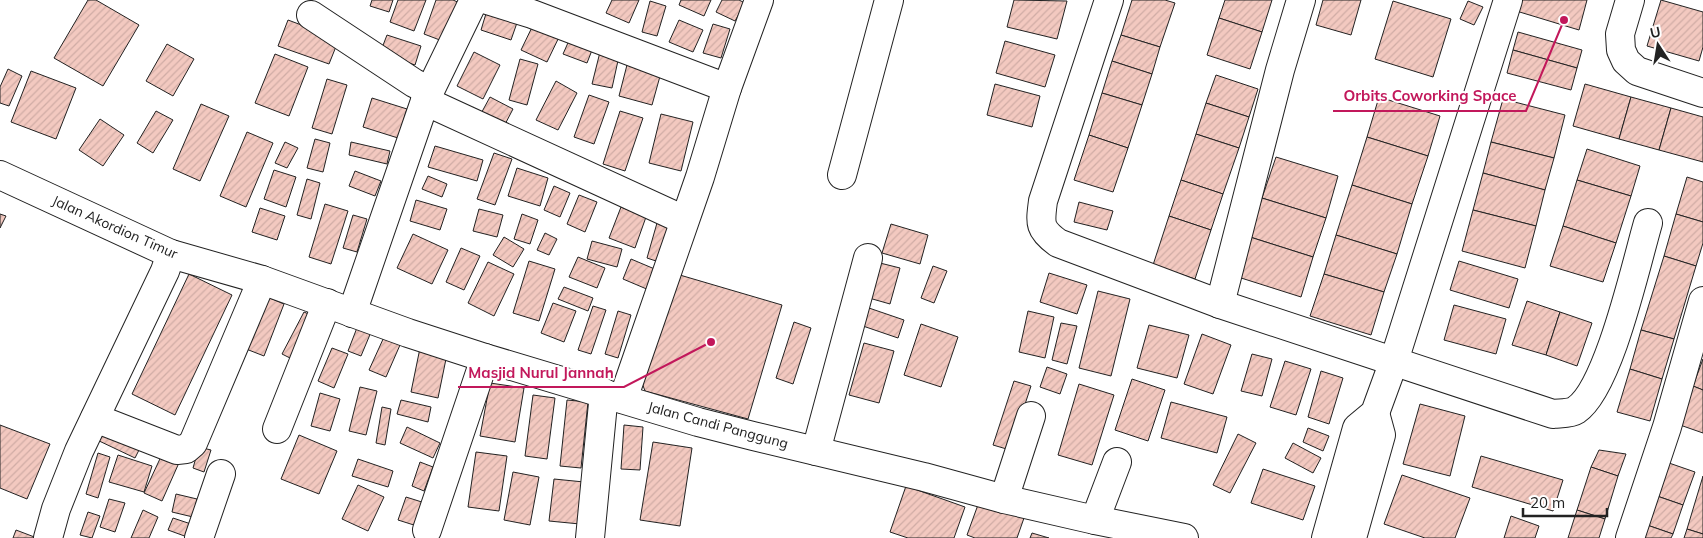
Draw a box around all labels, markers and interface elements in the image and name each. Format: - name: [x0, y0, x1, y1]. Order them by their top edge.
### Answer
- north arrow: [1633, 20, 1683, 70]
- text: U: [1648, 22, 1662, 42]
- callout: Orbits Coworking Space: [1333, 81, 1526, 111]
- text: Orbits Coworking Space: [1343, 86, 1517, 105]
- street label: Jalan Akordion Timur: [49, 191, 181, 263]
- callout: Masjid Nurul Jannah: [458, 357, 624, 387]
- text: Masjid Nurul Jannah: [468, 363, 614, 382]
- street label: Jalan Candi Panggung: [646, 398, 790, 452]
- scale bar: [1523, 486, 1607, 518]
- text: 20 m: [1530, 493, 1565, 512]

